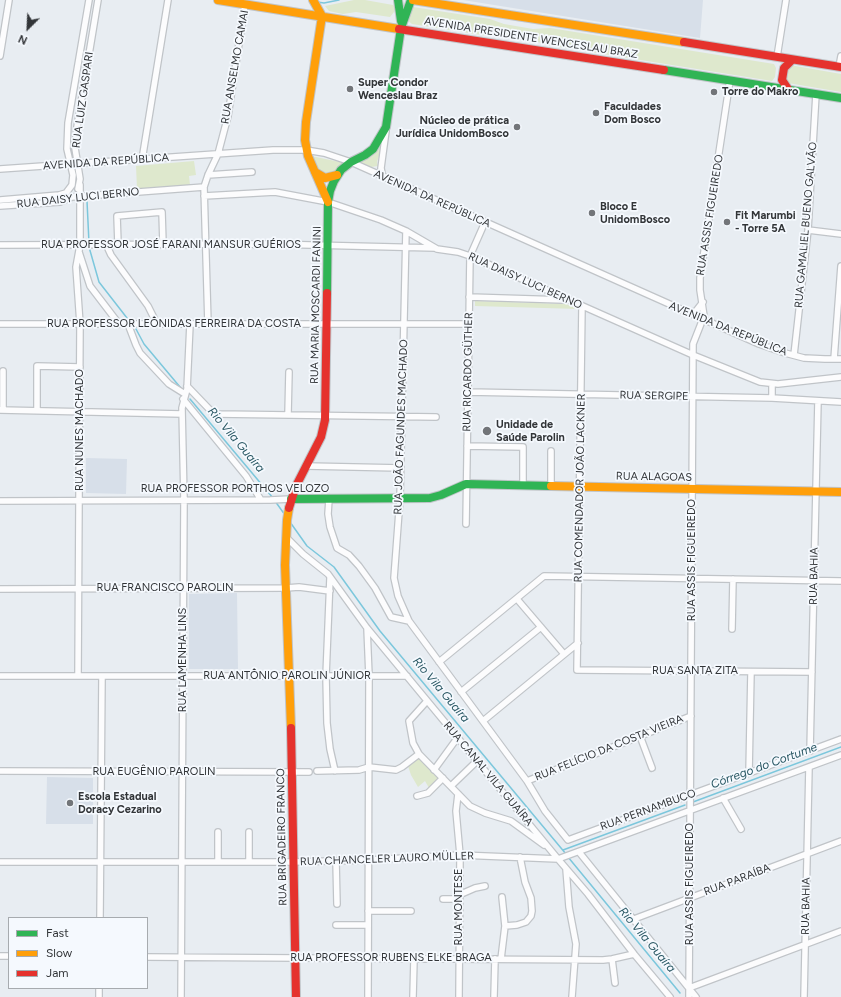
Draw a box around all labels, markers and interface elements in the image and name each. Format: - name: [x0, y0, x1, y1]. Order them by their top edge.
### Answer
- north arrow: [8, 8, 48, 48]
- street label: RUA ANSELMO CAMAI: [218, 9, 252, 125]
- street label: AVENIDA PRESIDENTE WENCESLAU BRAZ: [423, 15, 639, 61]
- text: N: [16, 32, 29, 47]
- street label: RUA LUIZ GASPARI: [70, 51, 96, 149]
- place label: Super Condor Wenceslau Braz: [358, 76, 437, 102]
- marker: Super Condor Wenceslau Braz: [345, 84, 355, 94]
- place label: Torre do Makro: [722, 85, 798, 99]
- marker: Torre do Makro: [709, 87, 719, 97]
- place label: Faculdades Dom Bosco: [604, 100, 661, 126]
- marker: Faculdades Dom Bosco: [591, 108, 601, 118]
- place label: Núcleo de prática Jurídica UnidomBosco: [396, 114, 509, 140]
- marker: Núcleo de prática Jurídica UnidomBosco: [512, 122, 522, 132]
- street label: RUA GAMALIEL BUENO GALVÃO: [792, 141, 820, 309]
- street label: AVENIDA DA REPÚBLICA: [42, 151, 170, 173]
- street label: RUA ASSIS FIGUEIREDO: [694, 154, 726, 276]
- street label: AVENIDA DA REPÚBLICA: [372, 167, 492, 231]
- street label: RUA DAISY LUCI BERNO: [16, 185, 140, 211]
- place label: Bloco E UnidomBosco: [600, 200, 670, 226]
- marker: Bloco E UnidomBosco: [587, 208, 597, 218]
- place label: Fit Marumbi - Torre 5A: [735, 209, 796, 235]
- marker: Fit Marumbi - Torre 5A: [722, 217, 732, 227]
- street label: RUA MARIA MOSCARDI FANINI: [308, 226, 324, 384]
- street label: RUA PROFESSOR JOSÉ FARANI MANSUR GUÉRIOS: [41, 238, 301, 252]
- street label: RUA DAISY LUCI BERNO: [466, 250, 584, 312]
- street label: AVENIDA DA REPÚBLICA: [667, 299, 789, 359]
- street label: RUA RICARDO GÜTHER: [460, 312, 476, 432]
- street label: RUA PROFESSOR LEÔNIDAS FERREIRA DA COSTA: [47, 317, 301, 331]
- street label: RUA JOÃO FAGUNDES MACHADO: [391, 339, 411, 515]
- street label: RUA NUNES MACHADO: [73, 369, 87, 491]
- street label: RUA SERGIPE: [619, 389, 689, 403]
- street label: RUA COMENDADOR JOÃO LACKNER: [572, 394, 588, 582]
- water label: Rio Vila Guaíra: [205, 404, 267, 476]
- place label: Unidade de Saúde Parolin: [496, 418, 565, 444]
- marker: Unidade de Saúde Parolin: [481, 425, 493, 437]
- street label: RUA ALAGOAS: [616, 470, 692, 484]
- street label: RUA PROFESSOR PORTHOS VELOZO: [141, 482, 329, 496]
- street label: RUA ASSIS FIGUEIREDO: [685, 499, 699, 621]
- street label: RUA BAHIA: [807, 547, 821, 605]
- street label: RUA FRANCISCO PAROLIN: [97, 581, 233, 595]
- street label: RUA LAMENHA LINS: [176, 608, 190, 712]
- water label: Rio Vila Guaíra: [410, 654, 472, 726]
- street label: RUA SANTA ZITA: [652, 664, 738, 678]
- street label: RUA ANTÔNIO PAROLIN JÚNIOR: [203, 669, 371, 683]
- street label: RUA FELÍCIO DA COSTA VIEIRA: [533, 712, 685, 784]
- street label: RUA CANAL VILA GUAÍRA: [441, 719, 535, 829]
- water label: Córrego do Cortume: [709, 740, 819, 792]
- street label: RUA EUGÊNIO PAROLIN: [92, 765, 216, 779]
- street label: RUA BRIGADEIRO FRANCO: [274, 768, 290, 906]
- street label: RUA PERNAMBUCO: [598, 787, 698, 833]
- place label: Escola Estadual Doracy Cezarino: [78, 790, 162, 816]
- marker: Escola Estadual Doracy Cezarino: [65, 798, 75, 808]
- street label: RUA ASSIS FIGUEIREDO: [683, 823, 697, 945]
- street label: RUA CHANCELER LAURO MÜLLER: [300, 849, 474, 869]
- street label: RUA PARAÍBA: [702, 861, 772, 899]
- street label: RUA MONTESE: [452, 868, 466, 946]
- street label: RUA BAHIA: [799, 877, 813, 935]
- water label: Rio Vila Guaíra: [616, 904, 678, 976]
- legend: [8, 917, 148, 989]
- text: Fast: [46, 926, 69, 940]
- text: Slow: [46, 946, 72, 960]
- street label: RUA PROFESSOR RUBENS ELKE BRAGA: [290, 951, 492, 965]
- text: Jam: [46, 966, 69, 980]

